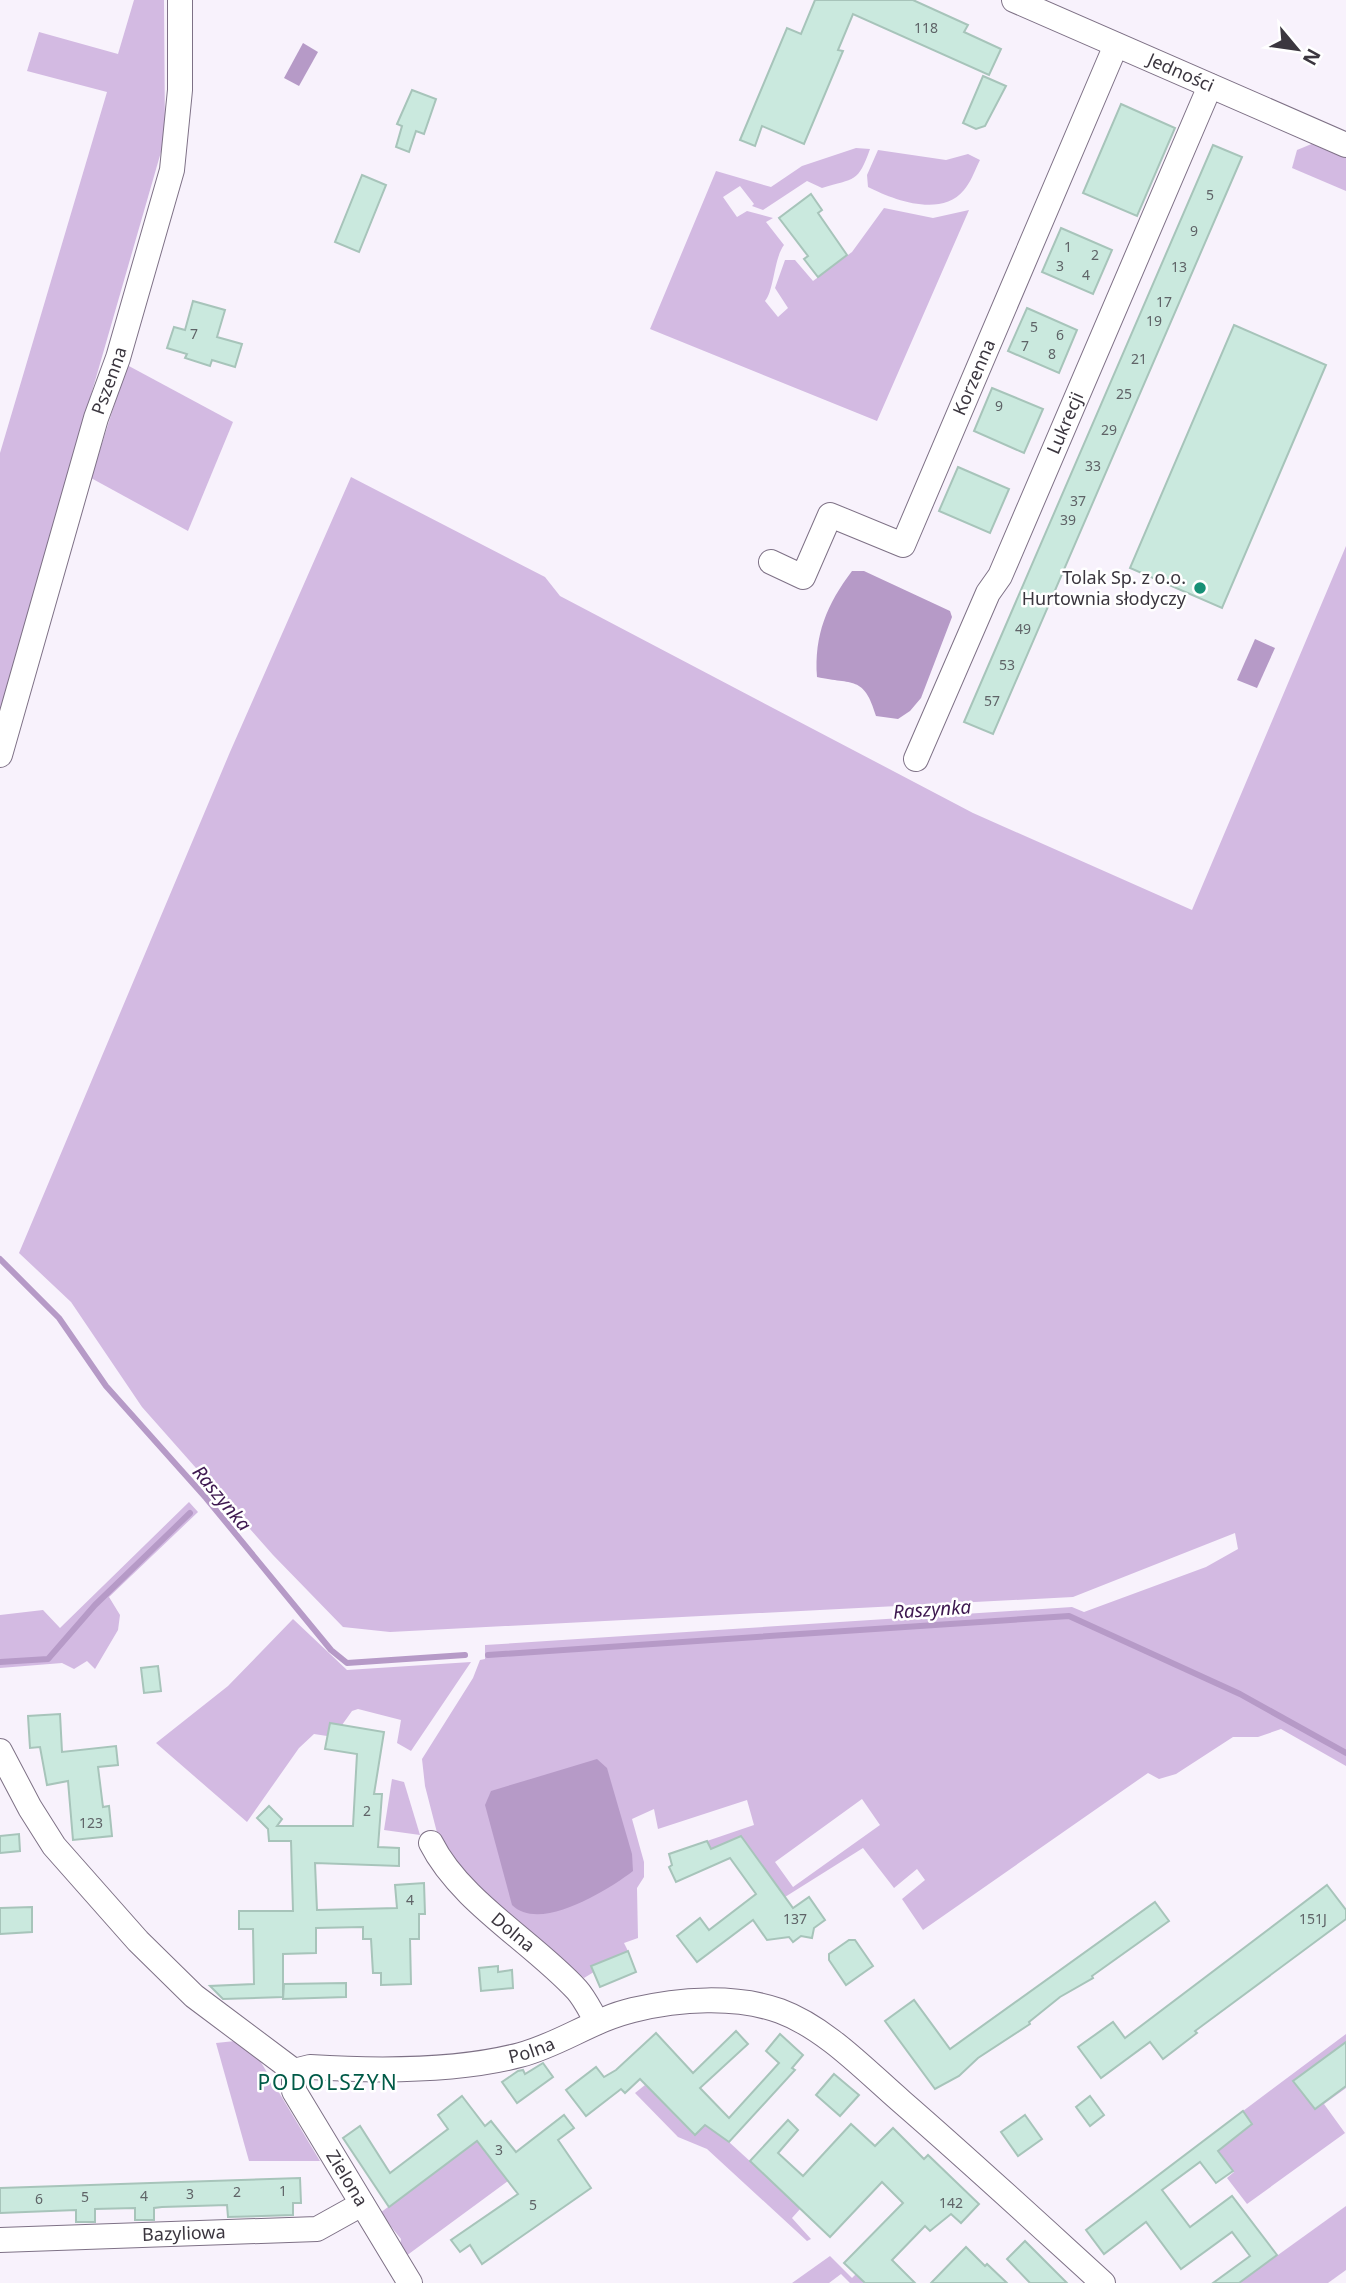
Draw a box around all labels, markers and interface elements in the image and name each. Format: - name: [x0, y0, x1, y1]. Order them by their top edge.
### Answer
- north arrow: [1262, 14, 1332, 84]
- house number: 118: [914, 18, 938, 37]
- text: N: [1297, 44, 1327, 70]
- street label: Jedności: [1142, 46, 1218, 97]
- house number: 5: [1206, 185, 1214, 204]
- house number: 9: [1190, 221, 1198, 240]
- house number: 1: [1064, 237, 1072, 256]
- house number: 2: [1091, 245, 1099, 264]
- house number: 3: [1056, 256, 1064, 275]
- house number: 13: [1171, 257, 1187, 276]
- house number: 4: [1082, 265, 1090, 284]
- house number: 17: [1156, 292, 1172, 311]
- house number: 19: [1146, 311, 1162, 330]
- house number: 5: [1030, 317, 1038, 336]
- house number: 7: [190, 324, 198, 343]
- house number: 6: [1056, 325, 1064, 344]
- street label: Korzenna: [947, 335, 1000, 419]
- house number: 7: [1021, 336, 1029, 355]
- street label: Pszenna: [85, 344, 132, 418]
- house number: 8: [1048, 344, 1056, 363]
- house number: 21: [1131, 349, 1147, 368]
- house number: 25: [1116, 384, 1132, 403]
- street label: Lukrecji: [1041, 388, 1088, 458]
- house number: 9: [995, 396, 1003, 415]
- house number: 29: [1101, 420, 1117, 439]
- house number: 33: [1085, 456, 1101, 475]
- house number: 37: [1070, 491, 1086, 510]
- house number: 39: [1060, 510, 1076, 529]
- place label: Tolak Sp. z o.o. Hurtownia słodyczy: [1022, 565, 1187, 610]
- marker: Tolak Sp. z o.o. Hurtownia słodyczy: [1192, 580, 1208, 596]
- house number: 49: [1015, 619, 1031, 638]
- house number: 53: [999, 655, 1015, 674]
- house number: 57: [984, 691, 1000, 710]
- water label: Raszynka: [187, 1460, 257, 1537]
- water label: Raszynka: [892, 1593, 972, 1625]
- house number: 2: [363, 1801, 371, 1820]
- house number: 123: [79, 1813, 103, 1832]
- house number: 4: [406, 1890, 414, 1909]
- street label: Dolna: [487, 1906, 540, 1957]
- house number: 137: [783, 1909, 807, 1928]
- house number: 151J: [1299, 1909, 1327, 1928]
- street label: Polna: [506, 2031, 558, 2068]
- district label: PODOLSZYN: [257, 2068, 399, 2096]
- house number: 3: [495, 2140, 503, 2159]
- street label: Zielona: [321, 2145, 374, 2210]
- house number: 1: [279, 2181, 287, 2200]
- house number: 2: [233, 2182, 241, 2201]
- house number: 3: [186, 2184, 194, 2203]
- house number: 4: [140, 2186, 148, 2205]
- house number: 5: [81, 2187, 89, 2206]
- house number: 6: [35, 2189, 43, 2208]
- house number: 142: [939, 2193, 963, 2212]
- house number: 5: [529, 2195, 537, 2214]
- street label: Bazyliowa: [142, 2219, 226, 2246]

